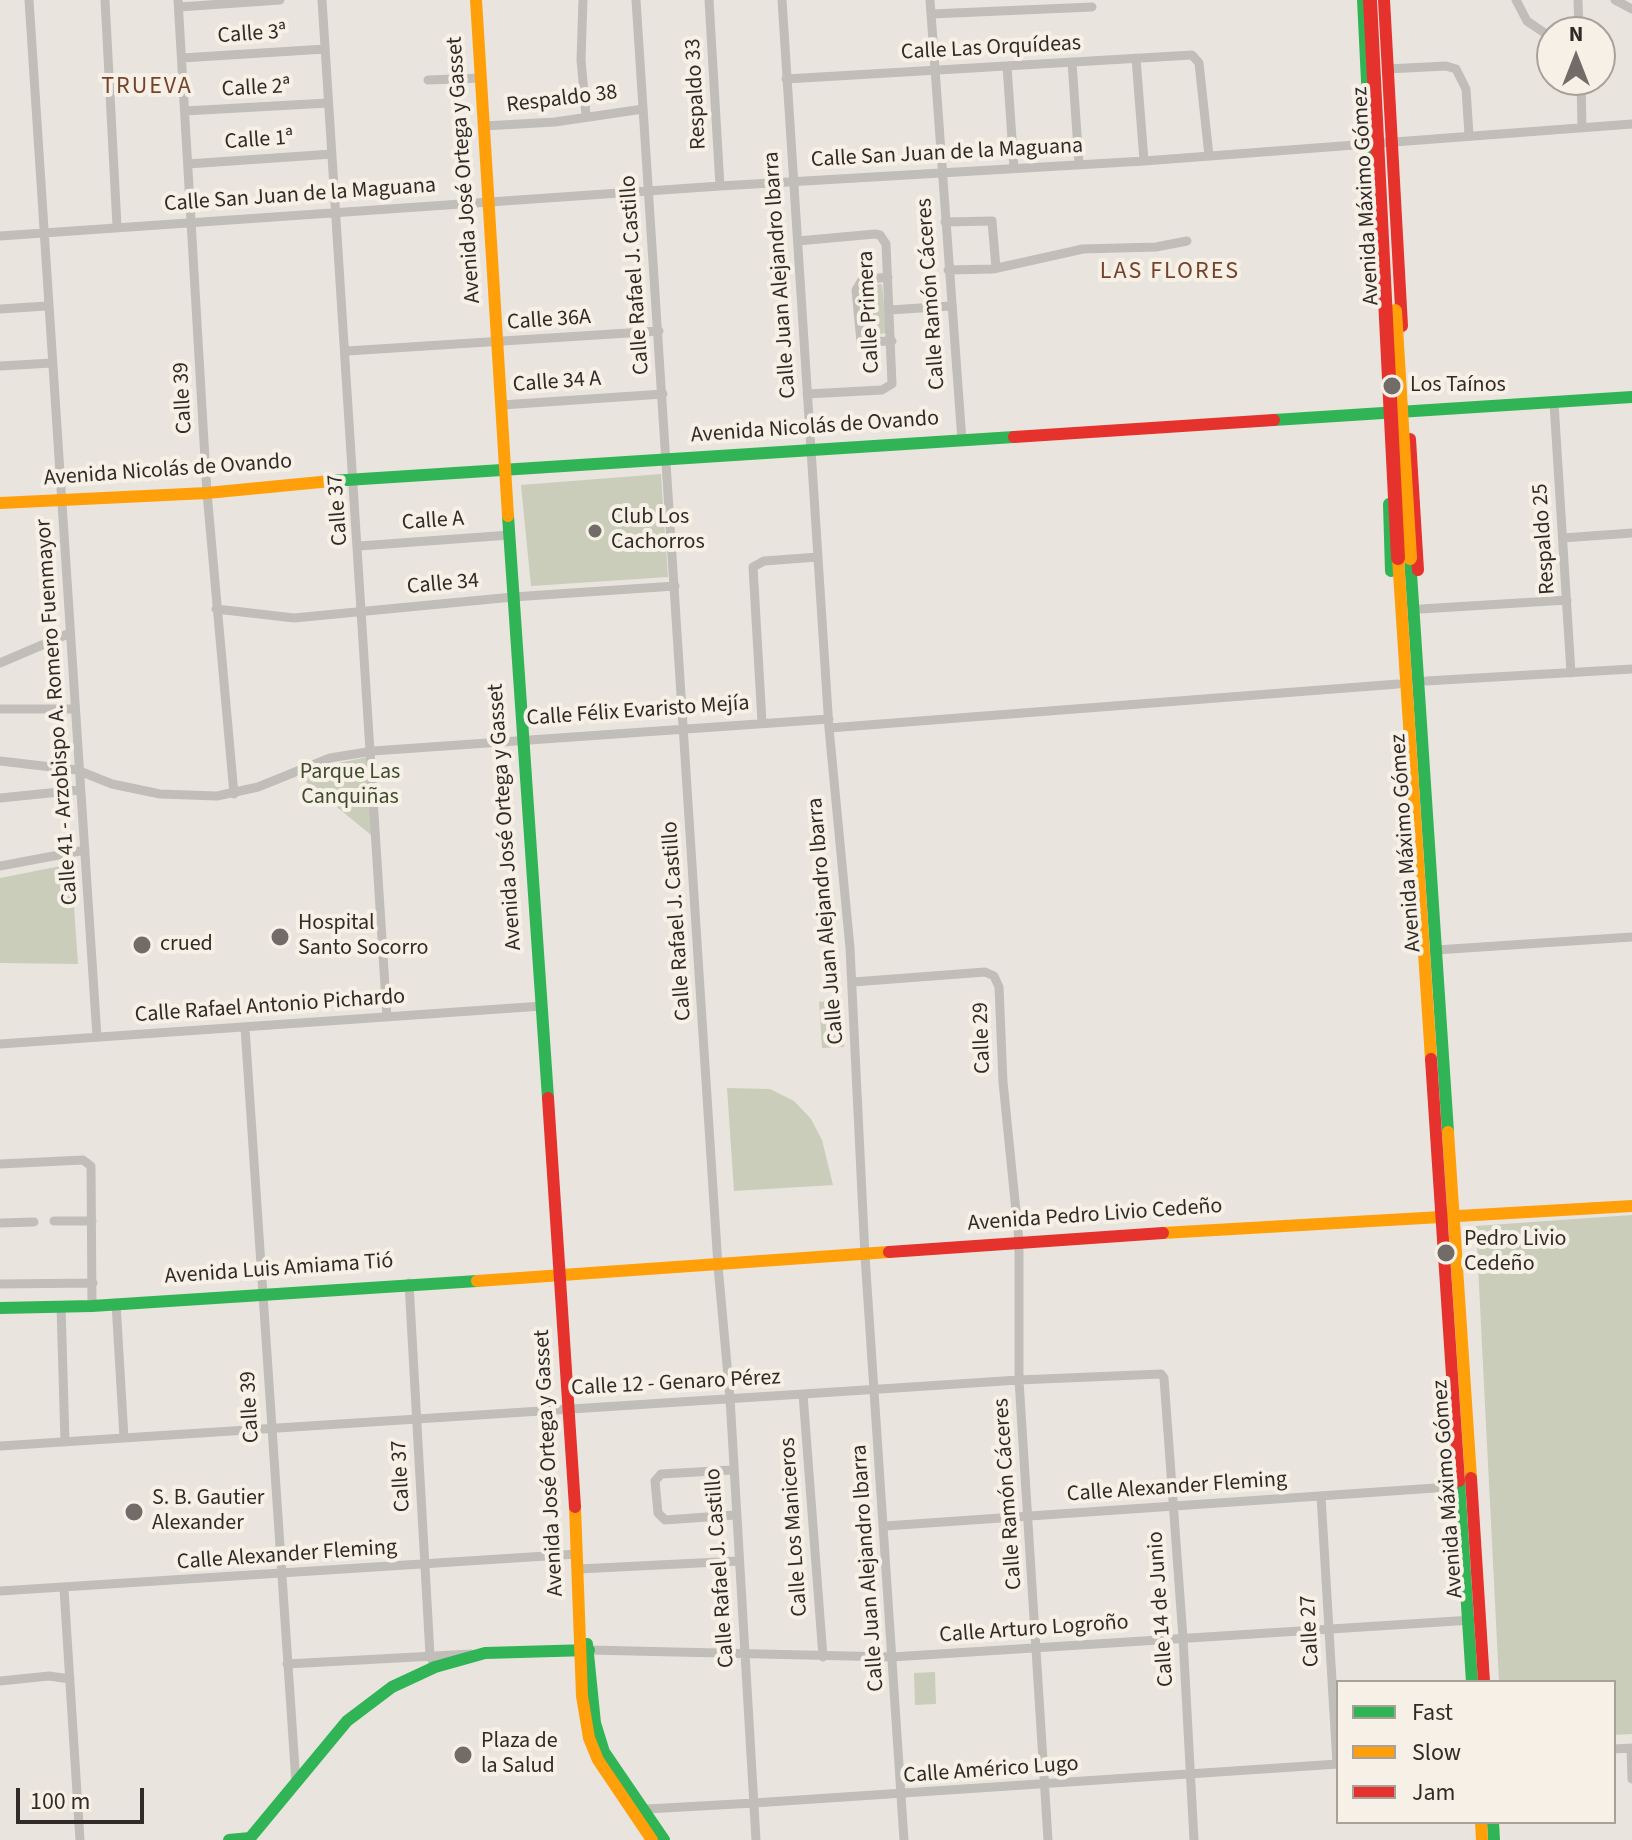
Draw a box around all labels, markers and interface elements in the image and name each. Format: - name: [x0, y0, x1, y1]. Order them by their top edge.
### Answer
- north arrow: [1536, 16, 1616, 96]
- text: N: [1569, 18, 1583, 50]
- street label: Calle 3ª: [217, 19, 287, 51]
- street label: Calle Las Orquídeas: [900, 31, 1082, 67]
- street label: Avenida José Ortega y Gasset: [443, 36, 487, 304]
- street label: Respaldo 33: [681, 38, 713, 150]
- district label: TRUEVA: [101, 74, 193, 102]
- street label: Calle 2ª: [221, 74, 291, 104]
- street label: Respaldo 38: [505, 80, 619, 120]
- street label: Avenida Máximo Gómez: [1348, 86, 1386, 306]
- street label: Calle 1ª: [224, 125, 294, 157]
- street label: Calle San Juan de la Maguana: [810, 134, 1084, 174]
- street label: Calle Juan Alejandro lbarra: [759, 151, 803, 399]
- street label: Calle San Juan de la Maguana: [163, 173, 437, 219]
- street label: Calle Rafael J. Castillo: [616, 174, 656, 376]
- street label: Calle Ramón Cáceres: [912, 197, 952, 391]
- street label: Calle Primera: [854, 250, 886, 374]
- district label: LAS FLORES: [1100, 259, 1240, 287]
- street label: Calle 36A: [506, 305, 592, 337]
- street label: Calle 39: [169, 361, 199, 435]
- street label: Calle 34 A: [512, 367, 602, 399]
- place label: Los Taínos: [1410, 373, 1506, 399]
- marker: Los Taínos: [1381, 375, 1403, 397]
- street label: Avenida Nicolás de Ovando: [690, 406, 940, 450]
- street label: Avenida Nicolás de Ovando: [43, 449, 293, 493]
- street label: Calle 37: [323, 473, 355, 547]
- street label: Respaldo 25: [1528, 482, 1562, 596]
- place label: Club Los Cachorros: [611, 505, 705, 556]
- street label: Calle A: [401, 507, 465, 537]
- street label: Calle 41 - Arzobispo A. Romero Fuenmayor: [31, 518, 85, 906]
- marker: Club Los Cachorros: [586, 522, 604, 540]
- street label: Calle 34: [406, 569, 480, 601]
- street label: Avenida José Ortega y Gasset: [484, 683, 528, 951]
- street label: Calle Félix Evaristo Mejía: [526, 691, 750, 733]
- street label: Avenida Máximo Gómez: [1386, 733, 1428, 953]
- park label: Parque Las Canquiñas: [300, 760, 400, 812]
- street label: Calle Juan Alejandro lbarra: [803, 797, 851, 1045]
- street label: Calle Rafael J. Castillo: [658, 820, 698, 1022]
- place label: Hospital Santo Socorro: [298, 911, 428, 962]
- marker: Hospital Santo Socorro: [269, 926, 291, 948]
- place label: crued: [160, 932, 213, 958]
- marker: crued: [131, 934, 153, 956]
- street label: Calle Rafael Antonio Pichardo: [134, 984, 406, 1030]
- street label: Calle 29: [969, 1002, 997, 1074]
- street label: Avenida Pedro Livio Cedeño: [967, 1194, 1223, 1238]
- place label: Pedro Livio Cedeño: [1464, 1227, 1567, 1278]
- marker: Pedro Livio Cedeño: [1435, 1242, 1457, 1264]
- street label: Avenida Luis Amiama Tió: [164, 1249, 394, 1291]
- street label: Avenida José Ortega y Gasset: [530, 1329, 570, 1597]
- street label: Calle 12 - Genaro Pérez: [571, 1365, 781, 1403]
- street label: Calle 39: [236, 1370, 266, 1444]
- street label: Avenida Máximo Gómez: [1428, 1379, 1470, 1599]
- street label: Calle Ramón Cáceres: [989, 1397, 1029, 1591]
- street label: Calle Los Maniceros: [776, 1436, 814, 1618]
- street label: Calle 37: [387, 1439, 417, 1513]
- street label: Calle Juan Alejandro lbarra: [847, 1444, 891, 1692]
- street label: Calle Rafael J. Castillo: [701, 1467, 741, 1669]
- street label: Calle Alexander Fleming: [1066, 1467, 1288, 1509]
- place label: S. B. Gautier Alexander: [152, 1486, 264, 1538]
- marker: S. B. Gautier Alexander: [123, 1501, 145, 1523]
- street label: Calle 14 de Junio: [1143, 1530, 1181, 1688]
- street label: Calle Alexander Fleming: [176, 1535, 398, 1577]
- street label: Calle 27: [1296, 1594, 1326, 1668]
- street label: Calle Arturo Logroño: [938, 1610, 1130, 1650]
- legend: [1336, 1680, 1616, 1824]
- text: Fast: [1412, 1695, 1453, 1730]
- place label: Plaza de la Salud: [481, 1729, 558, 1780]
- text: Slow: [1412, 1735, 1461, 1770]
- marker: Plaza de la Salud: [452, 1744, 474, 1766]
- street label: Calle Américo Lugo: [903, 1752, 1079, 1790]
- scale bar: [20, 1772, 148, 1822]
- text: Jam: [1412, 1775, 1456, 1810]
- text: 100 m: [30, 1784, 90, 1819]

